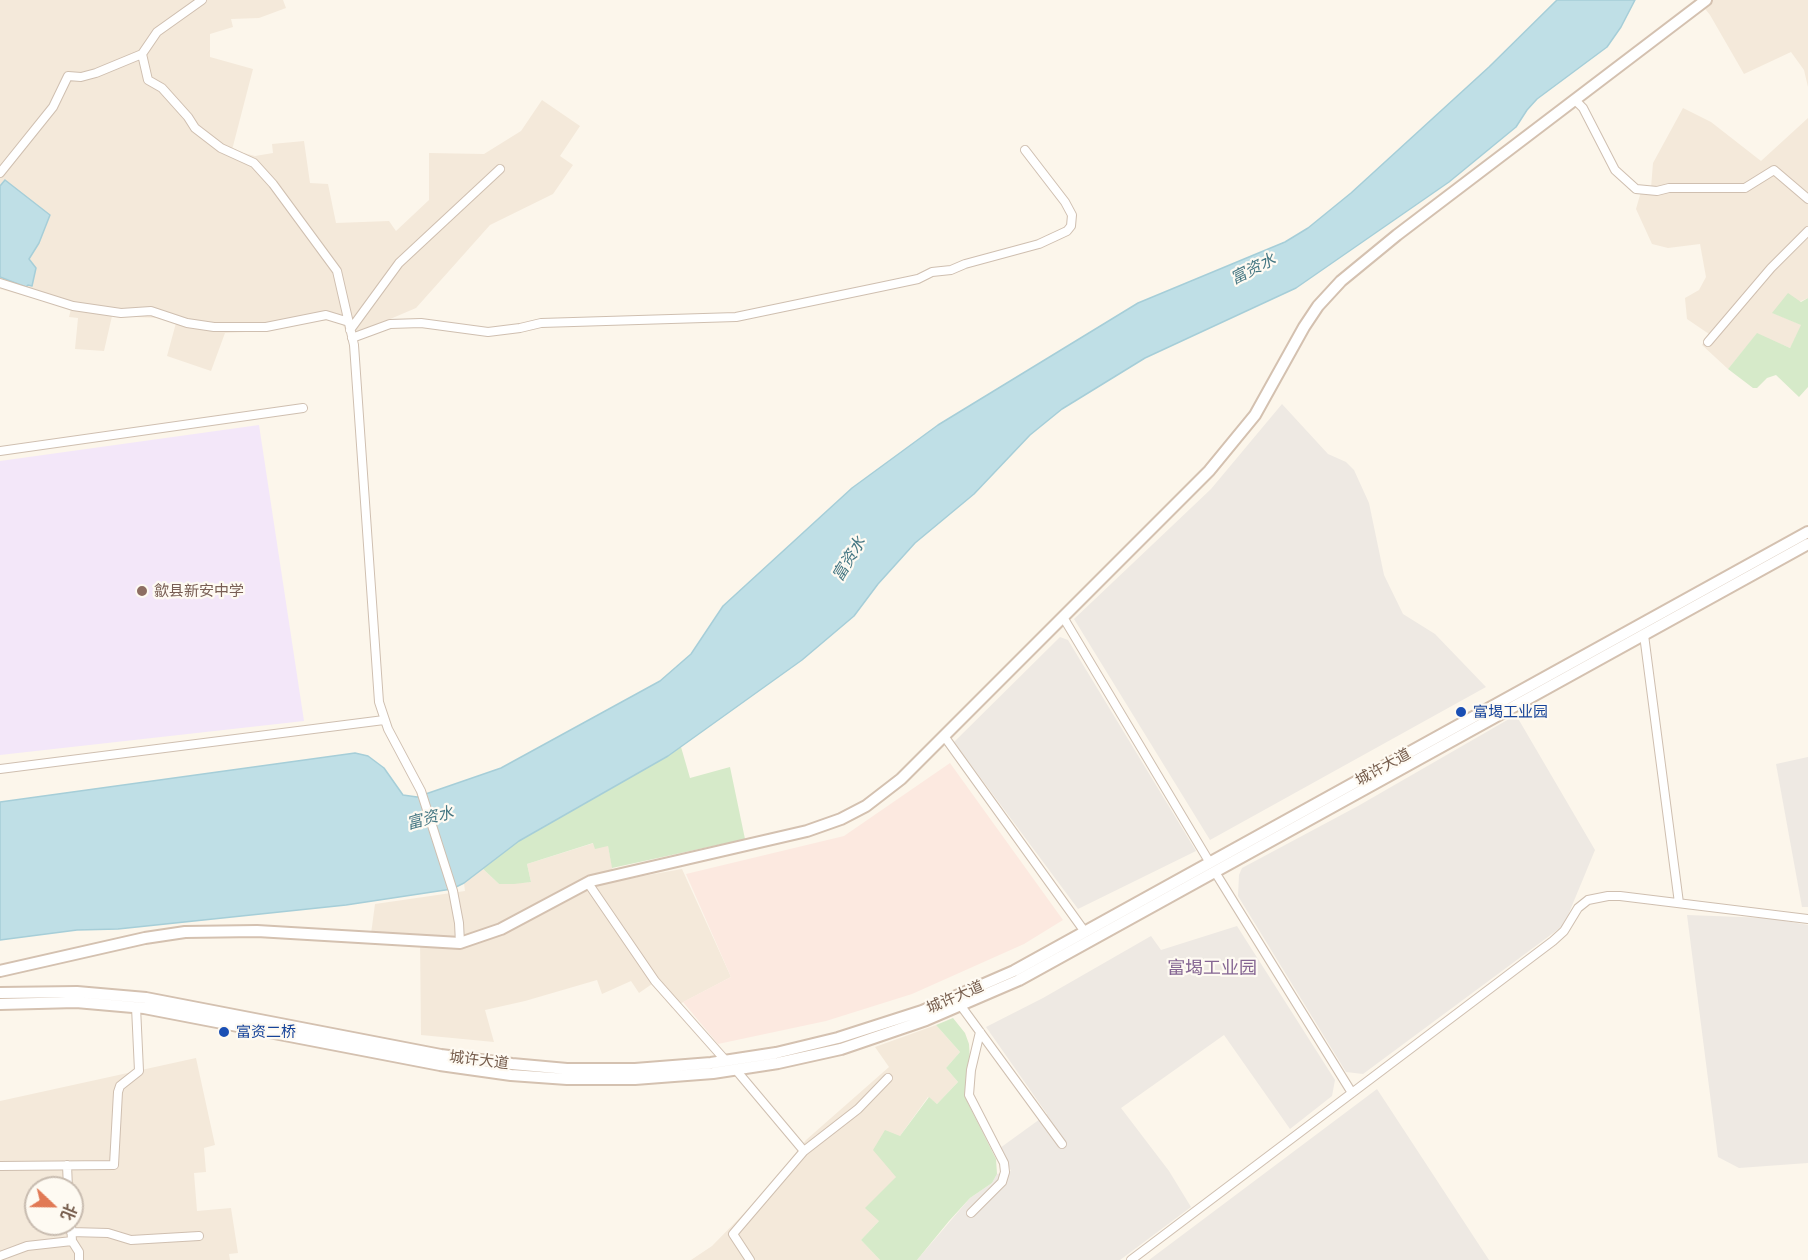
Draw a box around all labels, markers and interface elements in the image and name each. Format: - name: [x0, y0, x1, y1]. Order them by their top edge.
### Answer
- water label: 富资水: [1227, 250, 1279, 288]
- water label: 富资水: [828, 533, 870, 585]
- place label: 歙县新安中学: [154, 582, 244, 600]
- marker: 歙县新安中学: [135, 584, 149, 598]
- place label: 富堨工业园: [1473, 703, 1548, 721]
- marker: 富堨工业园: [1454, 705, 1468, 719]
- street label: 城许大道: [1352, 745, 1414, 789]
- water label: 富资水: [404, 803, 456, 833]
- district label: 富堨工业园: [1167, 957, 1257, 979]
- street label: 城许大道: [924, 977, 986, 1017]
- place label: 富资二桥: [236, 1023, 296, 1041]
- marker: 富资二桥: [217, 1025, 231, 1039]
- street label: 城许大道: [448, 1047, 510, 1073]
- north arrow: [24, 1176, 84, 1236]
- text: 北: [57, 1201, 81, 1223]

